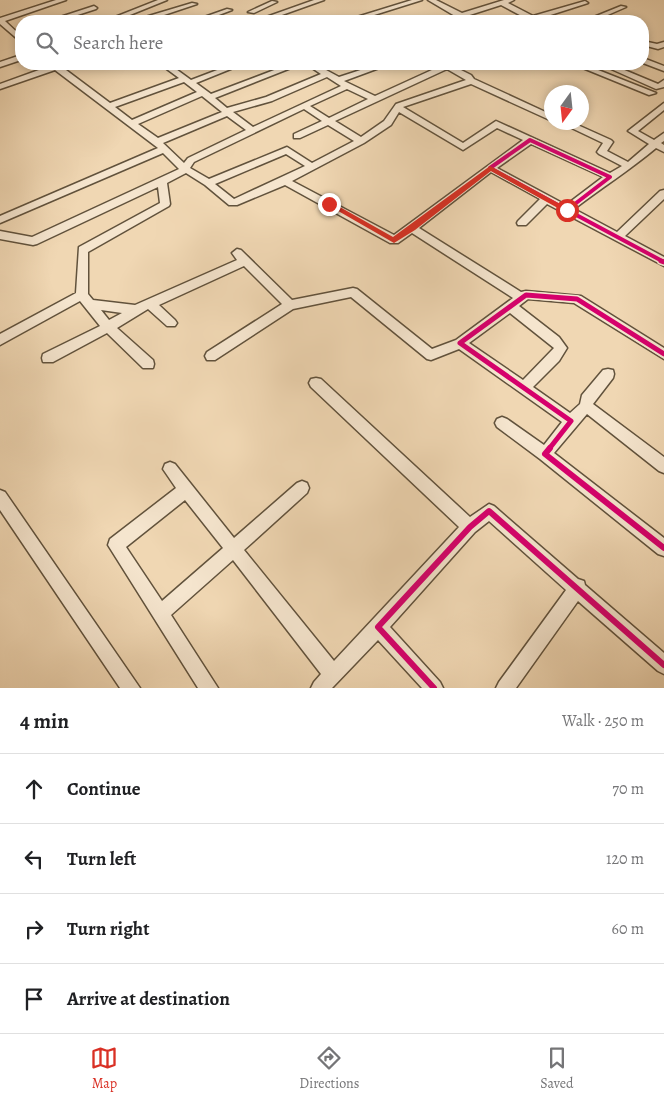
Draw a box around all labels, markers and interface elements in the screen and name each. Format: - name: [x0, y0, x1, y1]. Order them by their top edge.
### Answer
- search box: [15, 15, 649, 70]
- icon: search: [33, 29, 61, 57]
- text: Search here: [73, 30, 163, 56]
- north arrow: [544, 85, 589, 130]
- route end: [318, 193, 341, 216]
- route start: [556, 199, 579, 222]
- text: 4 min: [20, 707, 69, 735]
- text: Walk · 250 m: [562, 710, 644, 732]
- icon: ahead: [20, 775, 48, 803]
- text: Continue: [67, 776, 141, 802]
- text: 70 m: [612, 778, 644, 800]
- icon: left: [20, 845, 48, 873]
- text: Turn left: [67, 846, 136, 872]
- text: 120 m: [606, 848, 644, 870]
- icon: right: [20, 915, 48, 943]
- text: Turn right: [67, 916, 149, 942]
- text: 60 m: [612, 918, 644, 940]
- icon: arrive: [20, 985, 48, 1013]
- text: Arrive at destination: [67, 986, 230, 1012]
- tab: Map: [90, 1044, 118, 1093]
- tab: Directions: [299, 1044, 359, 1093]
- tab: Saved: [540, 1044, 574, 1093]

